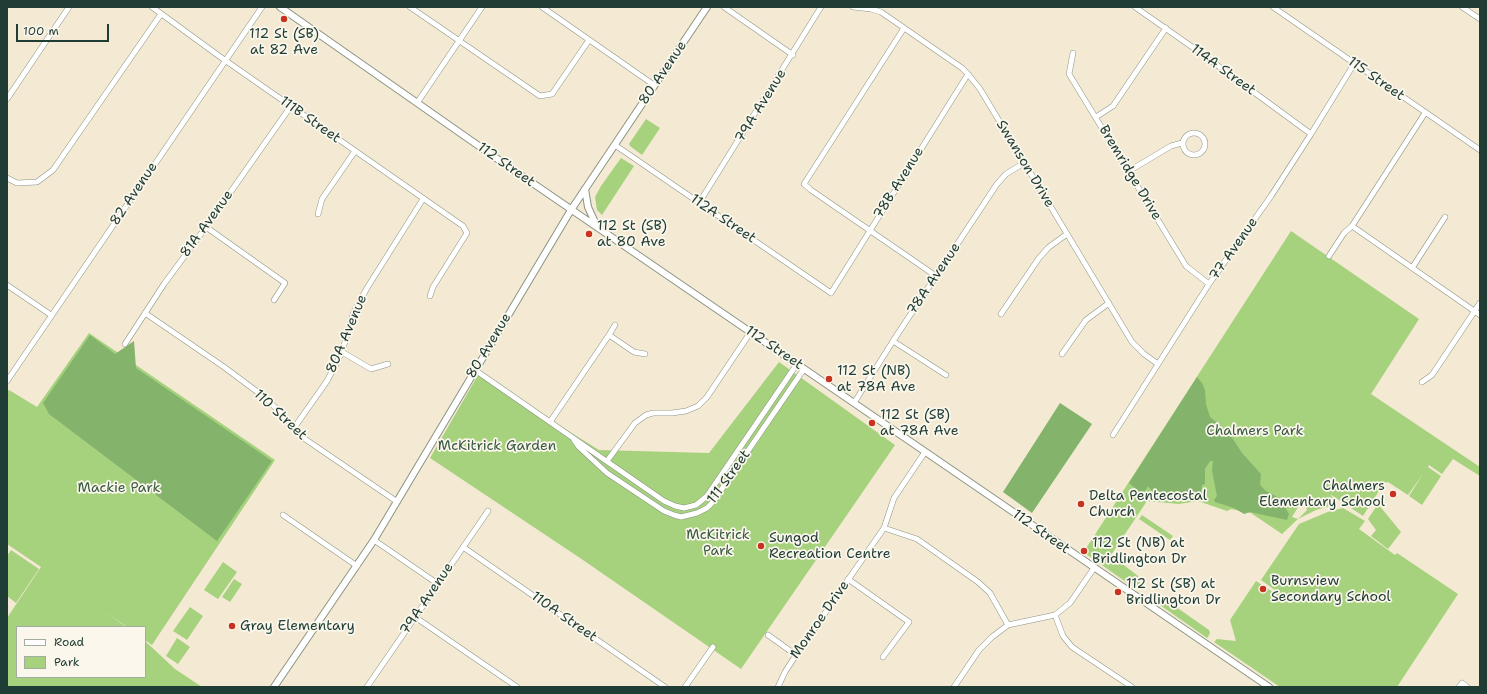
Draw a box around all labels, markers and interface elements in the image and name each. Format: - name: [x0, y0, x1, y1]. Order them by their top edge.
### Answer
- marker: 112 St (SB) at 82 Ave: [279, 14, 289, 24]
- scale bar: [18, 16, 111, 42]
- text: 100 m: [23, 23, 59, 39]
- place label: 112 St (SB) at 82 Ave: [249, 26, 319, 58]
- street label: 80 Avenue: [636, 38, 690, 108]
- street label: 114A Street: [1187, 41, 1259, 99]
- street label: 115 Street: [1344, 53, 1408, 105]
- street label: 79A Avenue: [732, 66, 790, 146]
- street label: 111B Street: [276, 93, 344, 147]
- street label: Swanson Drive: [992, 117, 1058, 211]
- street label: Bremridge Drive: [1095, 122, 1165, 224]
- street label: 112 Street: [474, 139, 538, 191]
- street label: 78B Avenue: [870, 144, 928, 222]
- street label: 82 Avenue: [107, 159, 161, 229]
- street label: 81A Avenue: [177, 187, 237, 261]
- street label: 112A Street: [687, 191, 759, 247]
- street label: 77 Avenue: [1206, 214, 1262, 284]
- place label: 112 St (SB) at 80 Ave: [597, 218, 667, 250]
- marker: 112 St (SB) at 80 Ave: [584, 229, 594, 239]
- street label: 78A Avenue: [904, 240, 964, 318]
- street label: 80A Avenue: [323, 292, 371, 376]
- street label: 80 Avenue: [463, 310, 515, 382]
- street label: 112 Street: [742, 323, 806, 373]
- place label: 112 St (NB) at 78A Ave: [837, 363, 916, 396]
- marker: 112 St (NB) at 78A Ave: [824, 374, 834, 384]
- street label: 110 Street: [250, 386, 310, 444]
- place label: 112 St (SB) at 78A Ave: [880, 407, 959, 440]
- marker: 112 St (SB) at 78A Ave: [867, 418, 877, 428]
- park label: Chalmers Park: [1206, 423, 1304, 439]
- park label: McKitrick Garden: [438, 438, 556, 454]
- street label: 111 Street: [704, 447, 754, 507]
- place label: Chalmers Elementary School: [1259, 478, 1385, 510]
- park label: Mackie Park: [77, 480, 161, 496]
- place label: Delta Pentecostal Church: [1089, 488, 1207, 520]
- marker: Chalmers Elementary School: [1388, 489, 1398, 499]
- marker: Delta Pentecostal Church: [1076, 499, 1086, 509]
- street label: 112 Street: [1009, 506, 1073, 558]
- park label: McKitrick Park: [686, 527, 750, 560]
- place label: Sungod Recreation Centre: [769, 530, 891, 562]
- place label: 112 St (NB) at Bridlington Dr: [1092, 535, 1187, 568]
- marker: Sungod Recreation Centre: [756, 541, 766, 551]
- marker: 112 St (NB) at Bridlington Dr: [1079, 546, 1089, 556]
- street label: 79A Avenue: [397, 560, 457, 638]
- place label: Burnsview Secondary School: [1271, 573, 1391, 606]
- place label: 112 St (SB) at Bridlington Dr: [1126, 576, 1221, 608]
- street label: Monroe Drive: [787, 578, 853, 662]
- marker: Burnsview Secondary School: [1258, 584, 1268, 594]
- marker: 112 St (SB) at Bridlington Dr: [1113, 587, 1123, 597]
- street label: 110A Street: [528, 588, 600, 646]
- place label: Gray Elementary: [240, 618, 355, 634]
- marker: Gray Elementary: [227, 621, 237, 631]
- legend: [16, 626, 146, 678]
- text: Road: [54, 634, 84, 650]
- text: Park: [54, 654, 80, 670]

